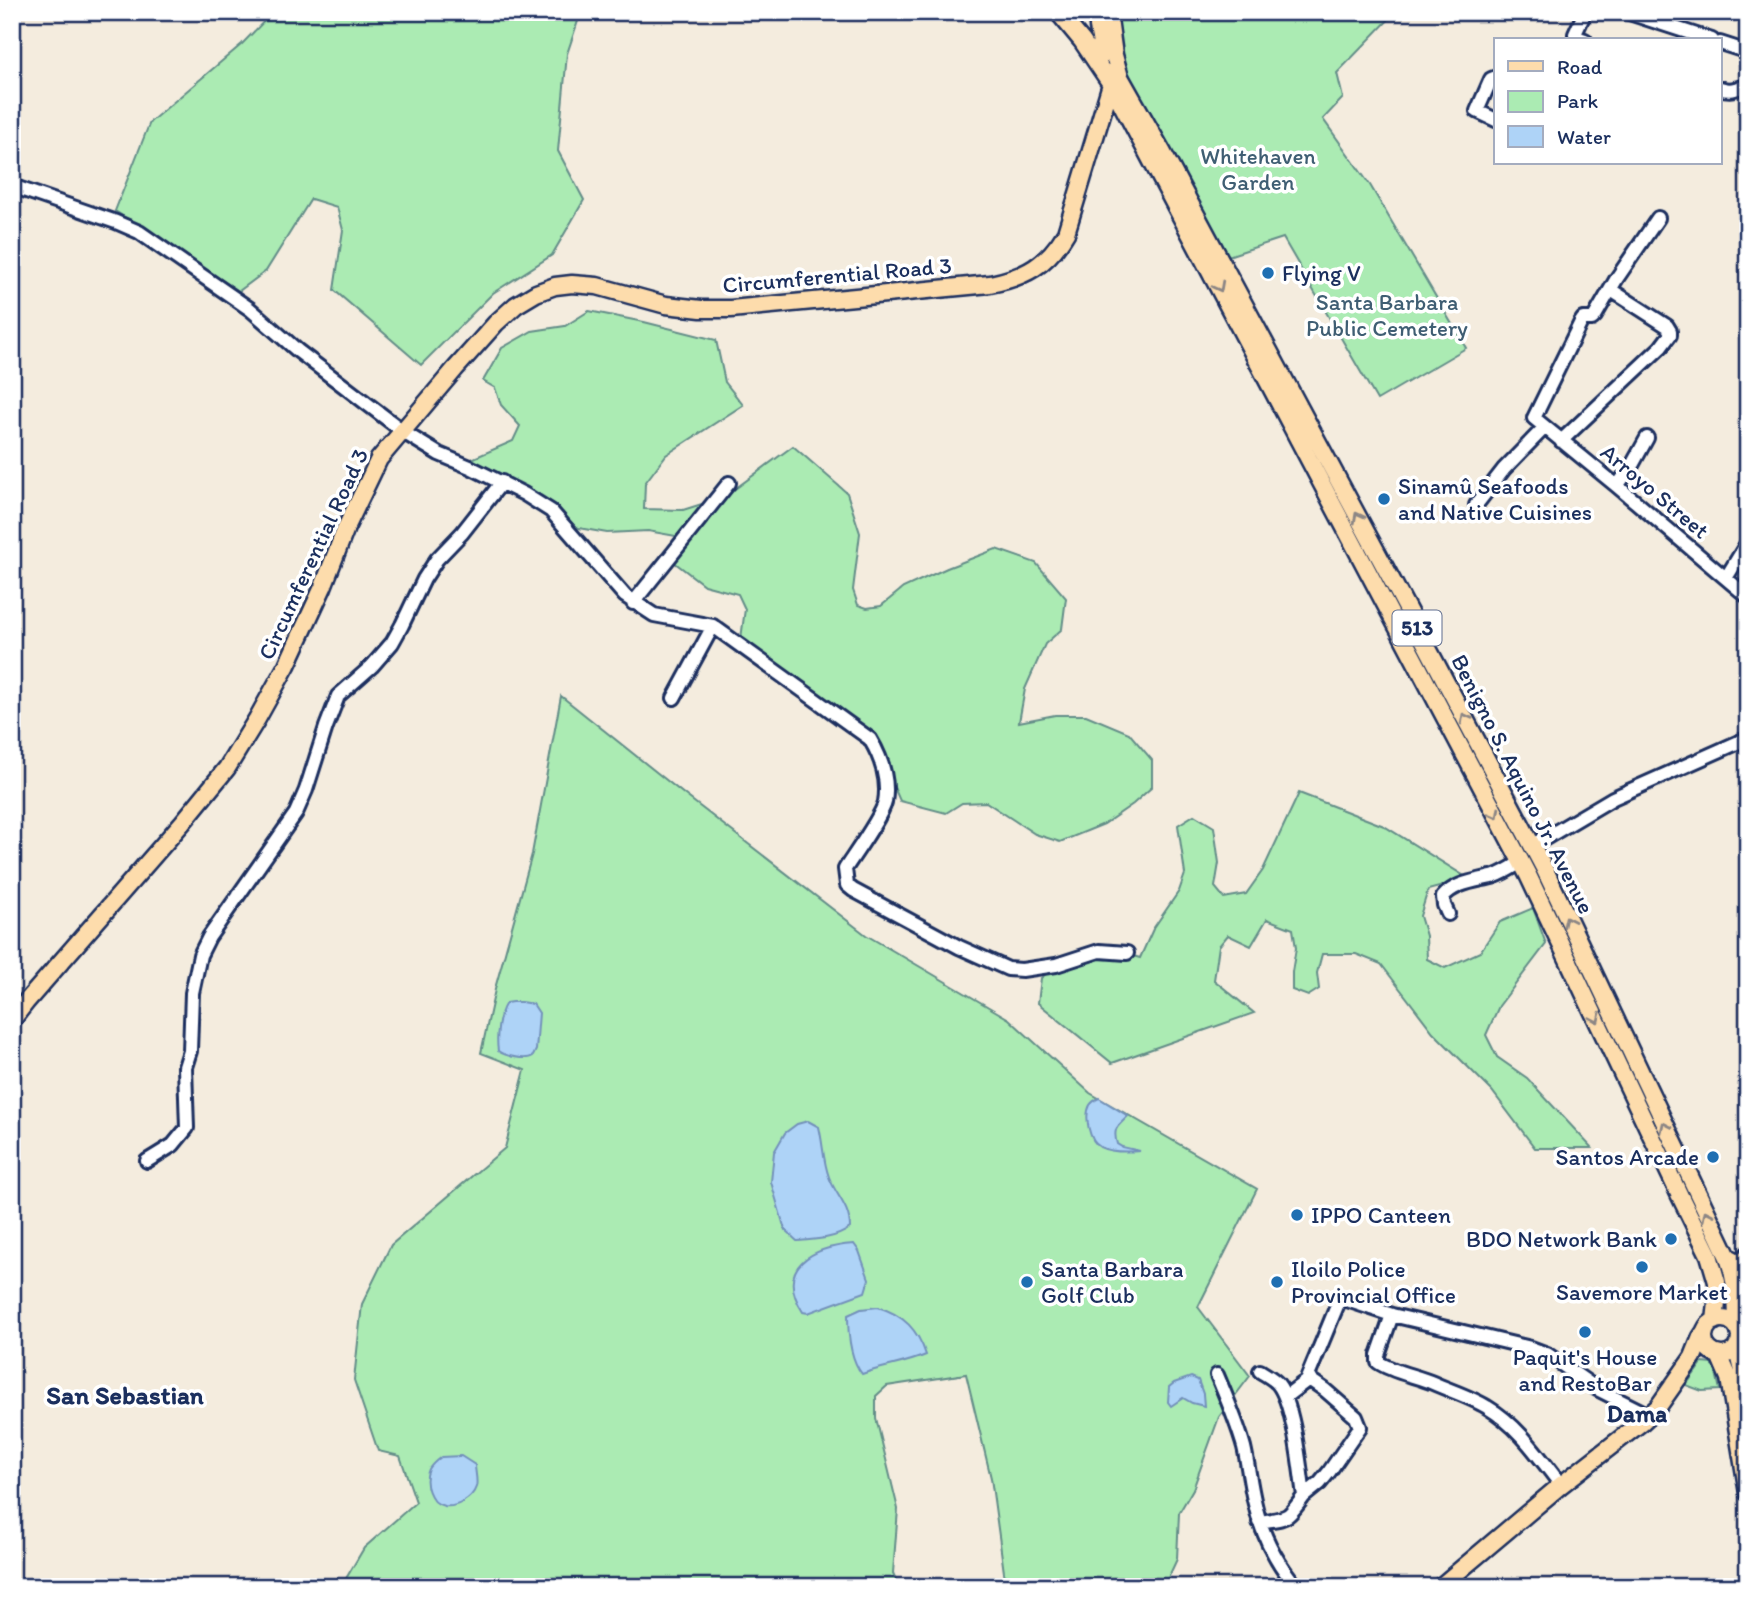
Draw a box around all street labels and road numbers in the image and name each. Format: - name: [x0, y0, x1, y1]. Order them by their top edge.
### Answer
- street label: Circumferential Road 3: [721, 251, 953, 299]
- street label: Arroyo Street: [1595, 438, 1715, 545]
- street label: Circumferential Road 3: [252, 444, 374, 664]
- road number: 513: [1392, 610, 1442, 646]
- street label: Benigno S. Aquino Jr. Avenue: [1445, 650, 1601, 918]

